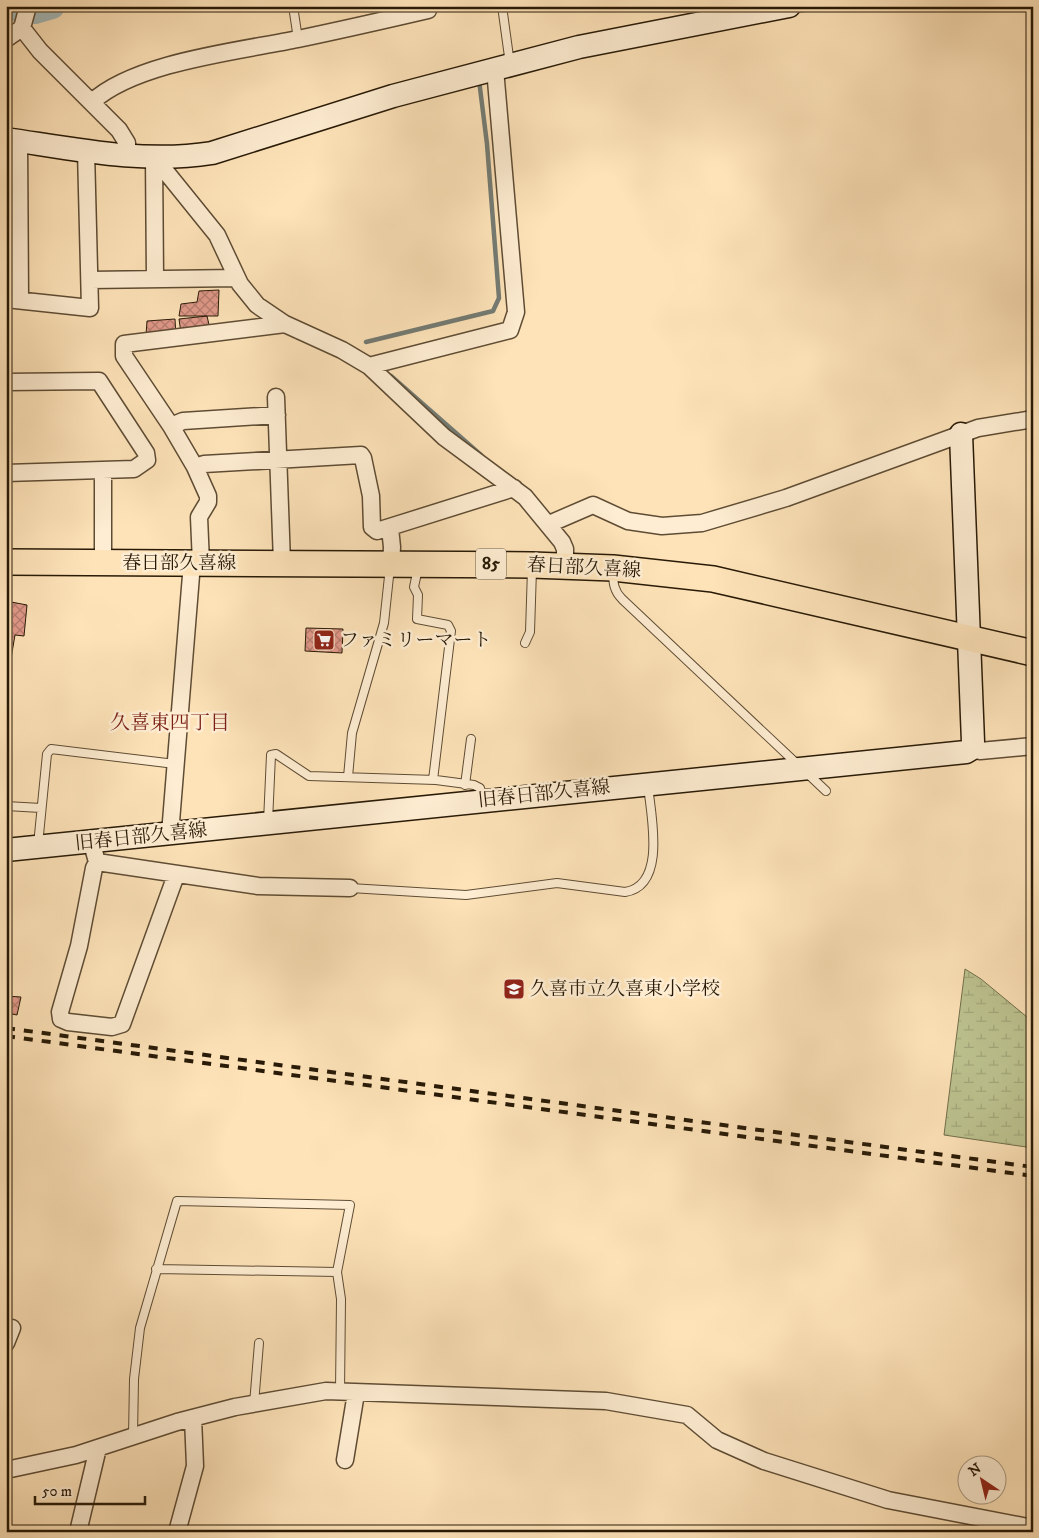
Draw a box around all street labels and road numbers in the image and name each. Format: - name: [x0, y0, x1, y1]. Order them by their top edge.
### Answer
- road number: 85: [476, 548, 506, 580]
- street label: 春日部久喜線: [122, 552, 236, 575]
- street label: 春日部久喜線: [526, 554, 642, 582]
- street label: 旧春日部久喜線: [477, 776, 611, 812]
- street label: 旧春日部久喜線: [74, 819, 208, 855]

